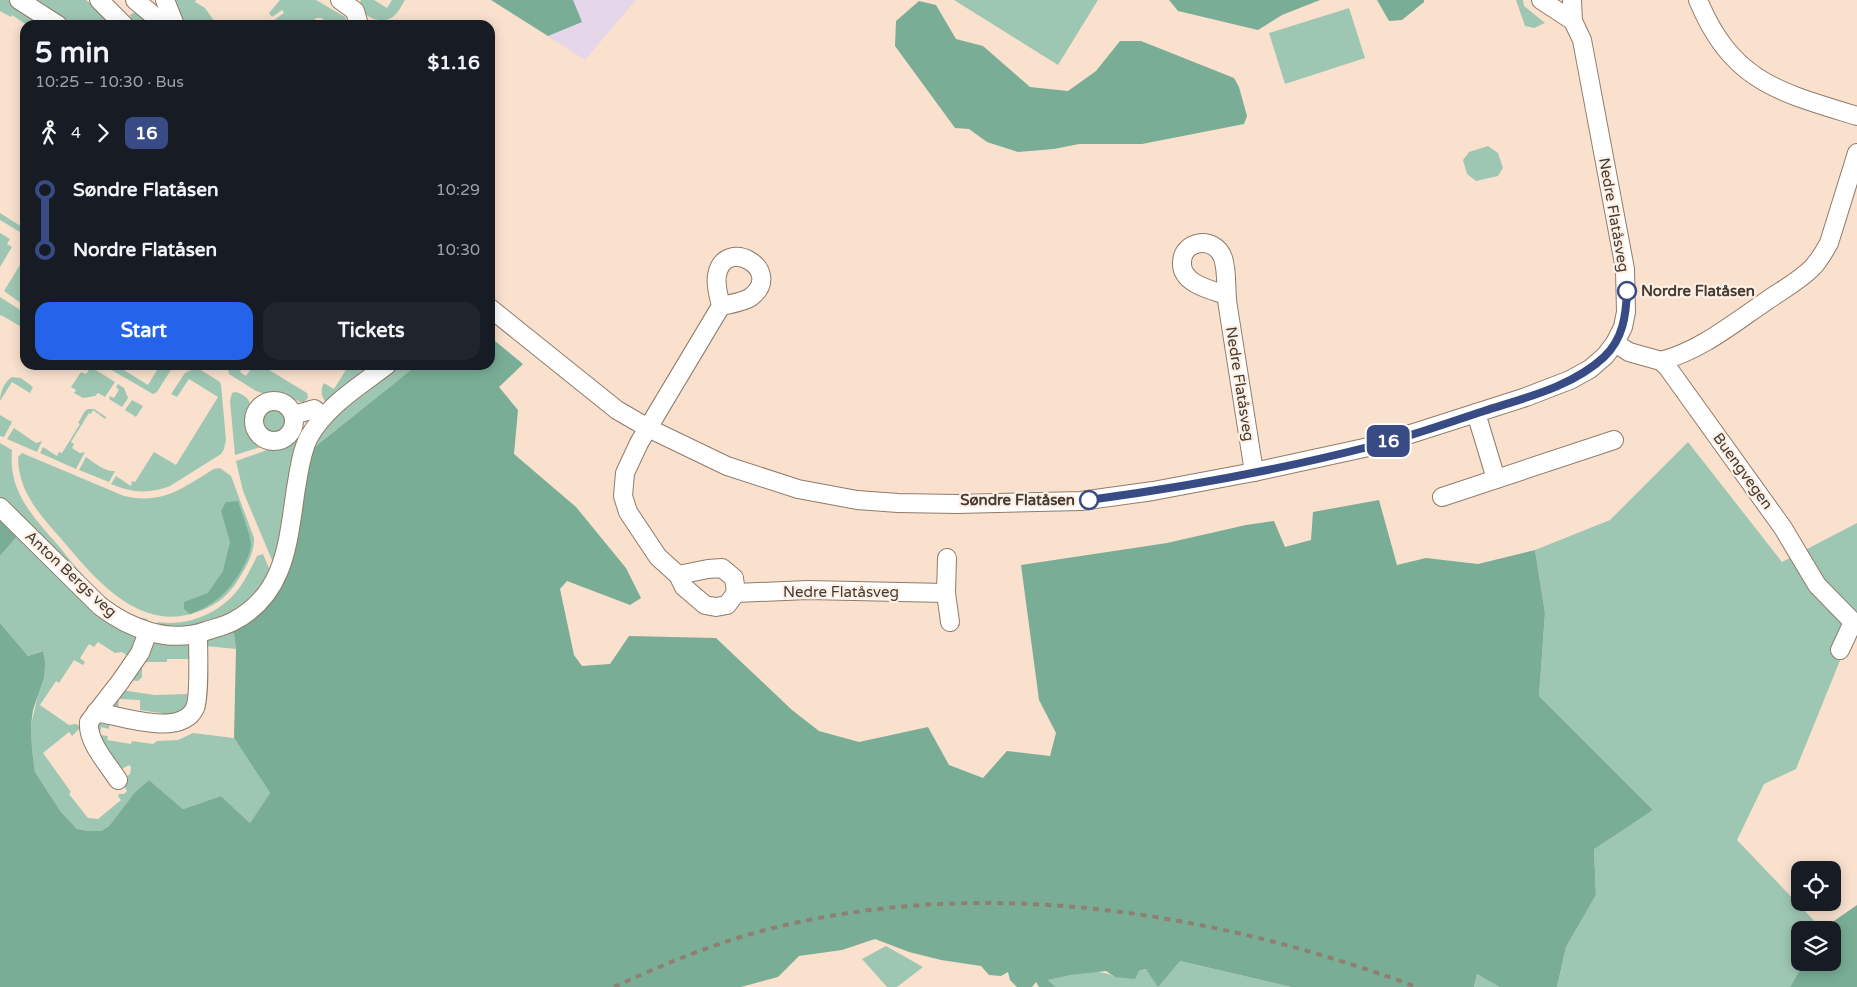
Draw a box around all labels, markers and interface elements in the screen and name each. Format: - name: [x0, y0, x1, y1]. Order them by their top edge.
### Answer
- text: 5 min: [35, 36, 110, 70]
- text: $1.16: [428, 52, 480, 74]
- text: 10:25 – 10:30 · Bus: [35, 72, 184, 92]
- icon: walk: [35, 119, 63, 147]
- icon: forward: [89, 119, 117, 147]
- text: 16: [135, 122, 158, 144]
- text: 4: [71, 123, 81, 143]
- street label: Nedre Flatåsveg: [1595, 156, 1633, 274]
- text: Søndre Flatåsen: [73, 179, 218, 201]
- text: 10:29: [436, 180, 480, 200]
- text: Nordre Flatåsen: [73, 239, 217, 261]
- text: 10:30: [436, 240, 480, 260]
- marker: Nordre Flatåsen: [1617, 281, 1637, 301]
- place label: Nordre Flatåsen: [1641, 282, 1755, 300]
- button: Start: [35, 302, 253, 360]
- button: Tickets: [263, 302, 480, 360]
- street label: Nedre Flatåsveg: [1222, 325, 1258, 443]
- line badge: 16: [1366, 425, 1410, 457]
- street label: Buengvegen: [1709, 429, 1777, 513]
- text: 16: [1377, 430, 1399, 452]
- marker: Søndre Flatåsen: [1079, 490, 1099, 510]
- place label: Søndre Flatåsen: [960, 491, 1075, 509]
- street label: Anton Bergs veg: [22, 527, 120, 621]
- street label: Nedre Flatåsveg: [783, 583, 899, 601]
- map controls: [1791, 861, 1841, 971]
- button: locate: [1791, 861, 1841, 911]
- button: layers: [1791, 921, 1841, 971]

